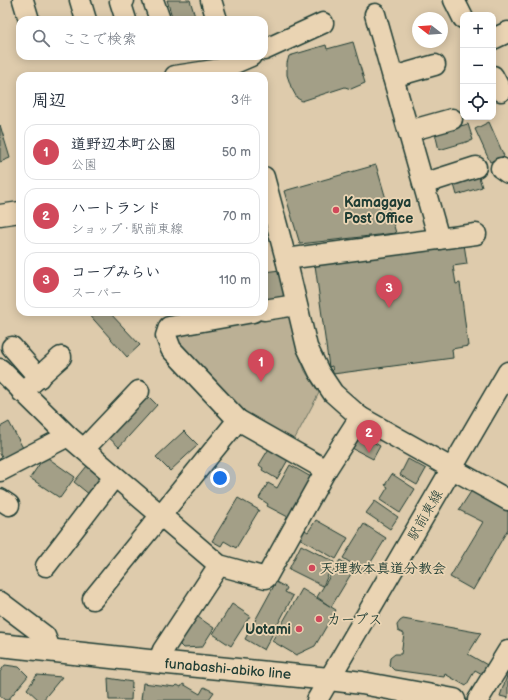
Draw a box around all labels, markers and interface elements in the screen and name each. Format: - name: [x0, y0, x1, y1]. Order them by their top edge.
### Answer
- north arrow: [412, 12, 448, 48]
- map controls: [460, 12, 496, 120]
- button: +: [460, 12, 496, 48]
- search box: [16, 16, 268, 60]
- icon: search: [30, 27, 52, 49]
- text: ここで検索: [62, 30, 137, 49]
- button: −: [460, 48, 496, 84]
- button: locate: [460, 84, 496, 120]
- text: 周辺: [32, 91, 66, 111]
- text: 3件: [231, 92, 252, 108]
- text: 道野辺本町公園: [71, 135, 176, 154]
- text: 1: [43, 144, 49, 160]
- text: 50 m: [222, 144, 251, 160]
- text: 公園: [71, 157, 97, 173]
- place label: Kamagaya Post Office: [344, 194, 413, 227]
- text: ハートランド: [71, 199, 161, 218]
- marker: Kamagaya Post Office: [331, 205, 341, 215]
- text: 2: [42, 208, 50, 224]
- text: 70 m: [223, 208, 251, 224]
- text: ショップ · 駅前東線: [71, 221, 183, 237]
- text: コープみらい: [71, 263, 160, 282]
- text: 3: [42, 272, 50, 288]
- text: 110 m: [219, 272, 251, 288]
- pin: 3: [376, 275, 402, 308]
- text: スーパー: [71, 285, 122, 301]
- pin: 1: [248, 349, 274, 382]
- pin: 2: [356, 420, 382, 453]
- your location: [210, 468, 230, 488]
- street label: 駅前東線: [404, 487, 446, 543]
- place label: 天理教本真道分教会: [320, 560, 446, 577]
- marker: 天理教本真道分教会: [307, 563, 317, 573]
- place label: カーブス: [327, 611, 382, 628]
- marker: カーブス: [314, 614, 324, 624]
- place label: Uotami: [245, 621, 291, 638]
- marker: Uotami: [294, 624, 304, 634]
- street label: funabashi-abiko line: [164, 655, 292, 683]

